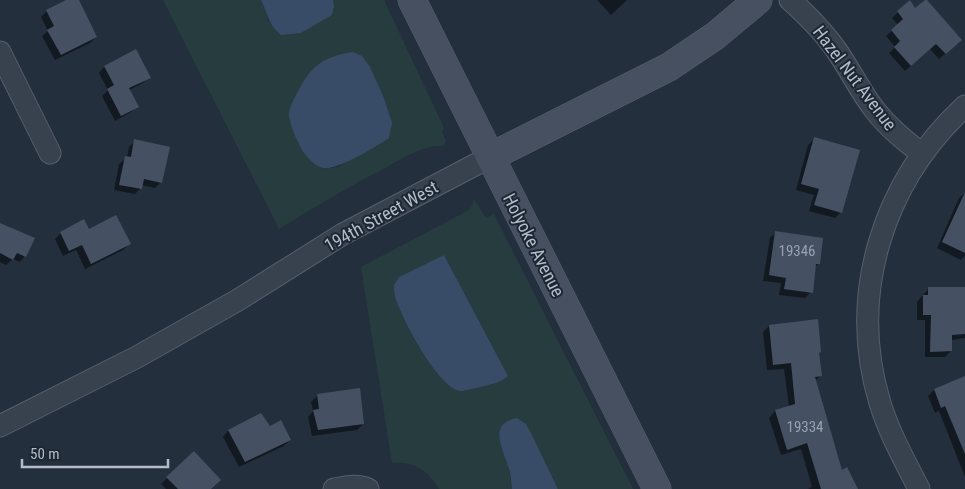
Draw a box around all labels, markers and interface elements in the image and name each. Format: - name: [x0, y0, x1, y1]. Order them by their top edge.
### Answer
- street label: Hazel Nut Avenue: [809, 22, 901, 134]
- street label: 194th Street West: [321, 176, 441, 256]
- street label: Holyoke Avenue: [499, 190, 569, 300]
- house number: 19346: [778, 242, 816, 260]
- house number: 19334: [786, 418, 824, 436]
- scale bar: [22, 436, 169, 468]
- text: 50 m: [30, 445, 60, 463]

